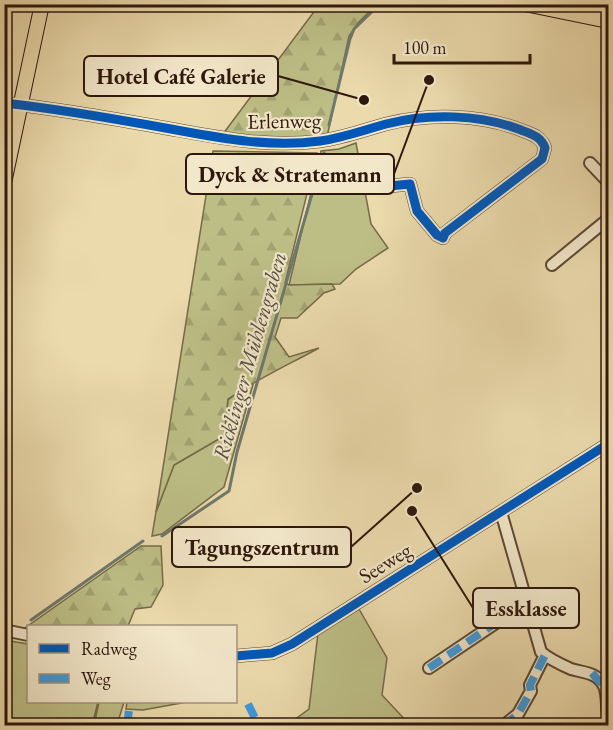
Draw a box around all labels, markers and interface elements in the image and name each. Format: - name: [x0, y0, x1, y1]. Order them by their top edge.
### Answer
- scale bar: [394, 27, 530, 65]
- text: 100 m: [403, 36, 447, 59]
- callout: Hotel Café Galerie: [84, 56, 278, 96]
- text: Hotel Café Galerie: [96, 62, 266, 91]
- street label: Erlenweg: [247, 106, 322, 135]
- callout: Dyck & Stratemann: [186, 154, 394, 194]
- text: Dyck & Stratemann: [198, 160, 382, 189]
- water label: Ricklinger Mühlengraben: [206, 249, 293, 464]
- callout: Tagungszentrum: [172, 527, 351, 567]
- text: Tagungszentrum: [184, 533, 340, 562]
- street label: Seeweg: [353, 536, 417, 589]
- callout: Essklasse: [473, 588, 579, 628]
- text: Essklasse: [485, 594, 567, 623]
- legend: [27, 625, 237, 703]
- text: Radweg: [81, 637, 137, 660]
- text: Weg: [81, 667, 111, 690]

